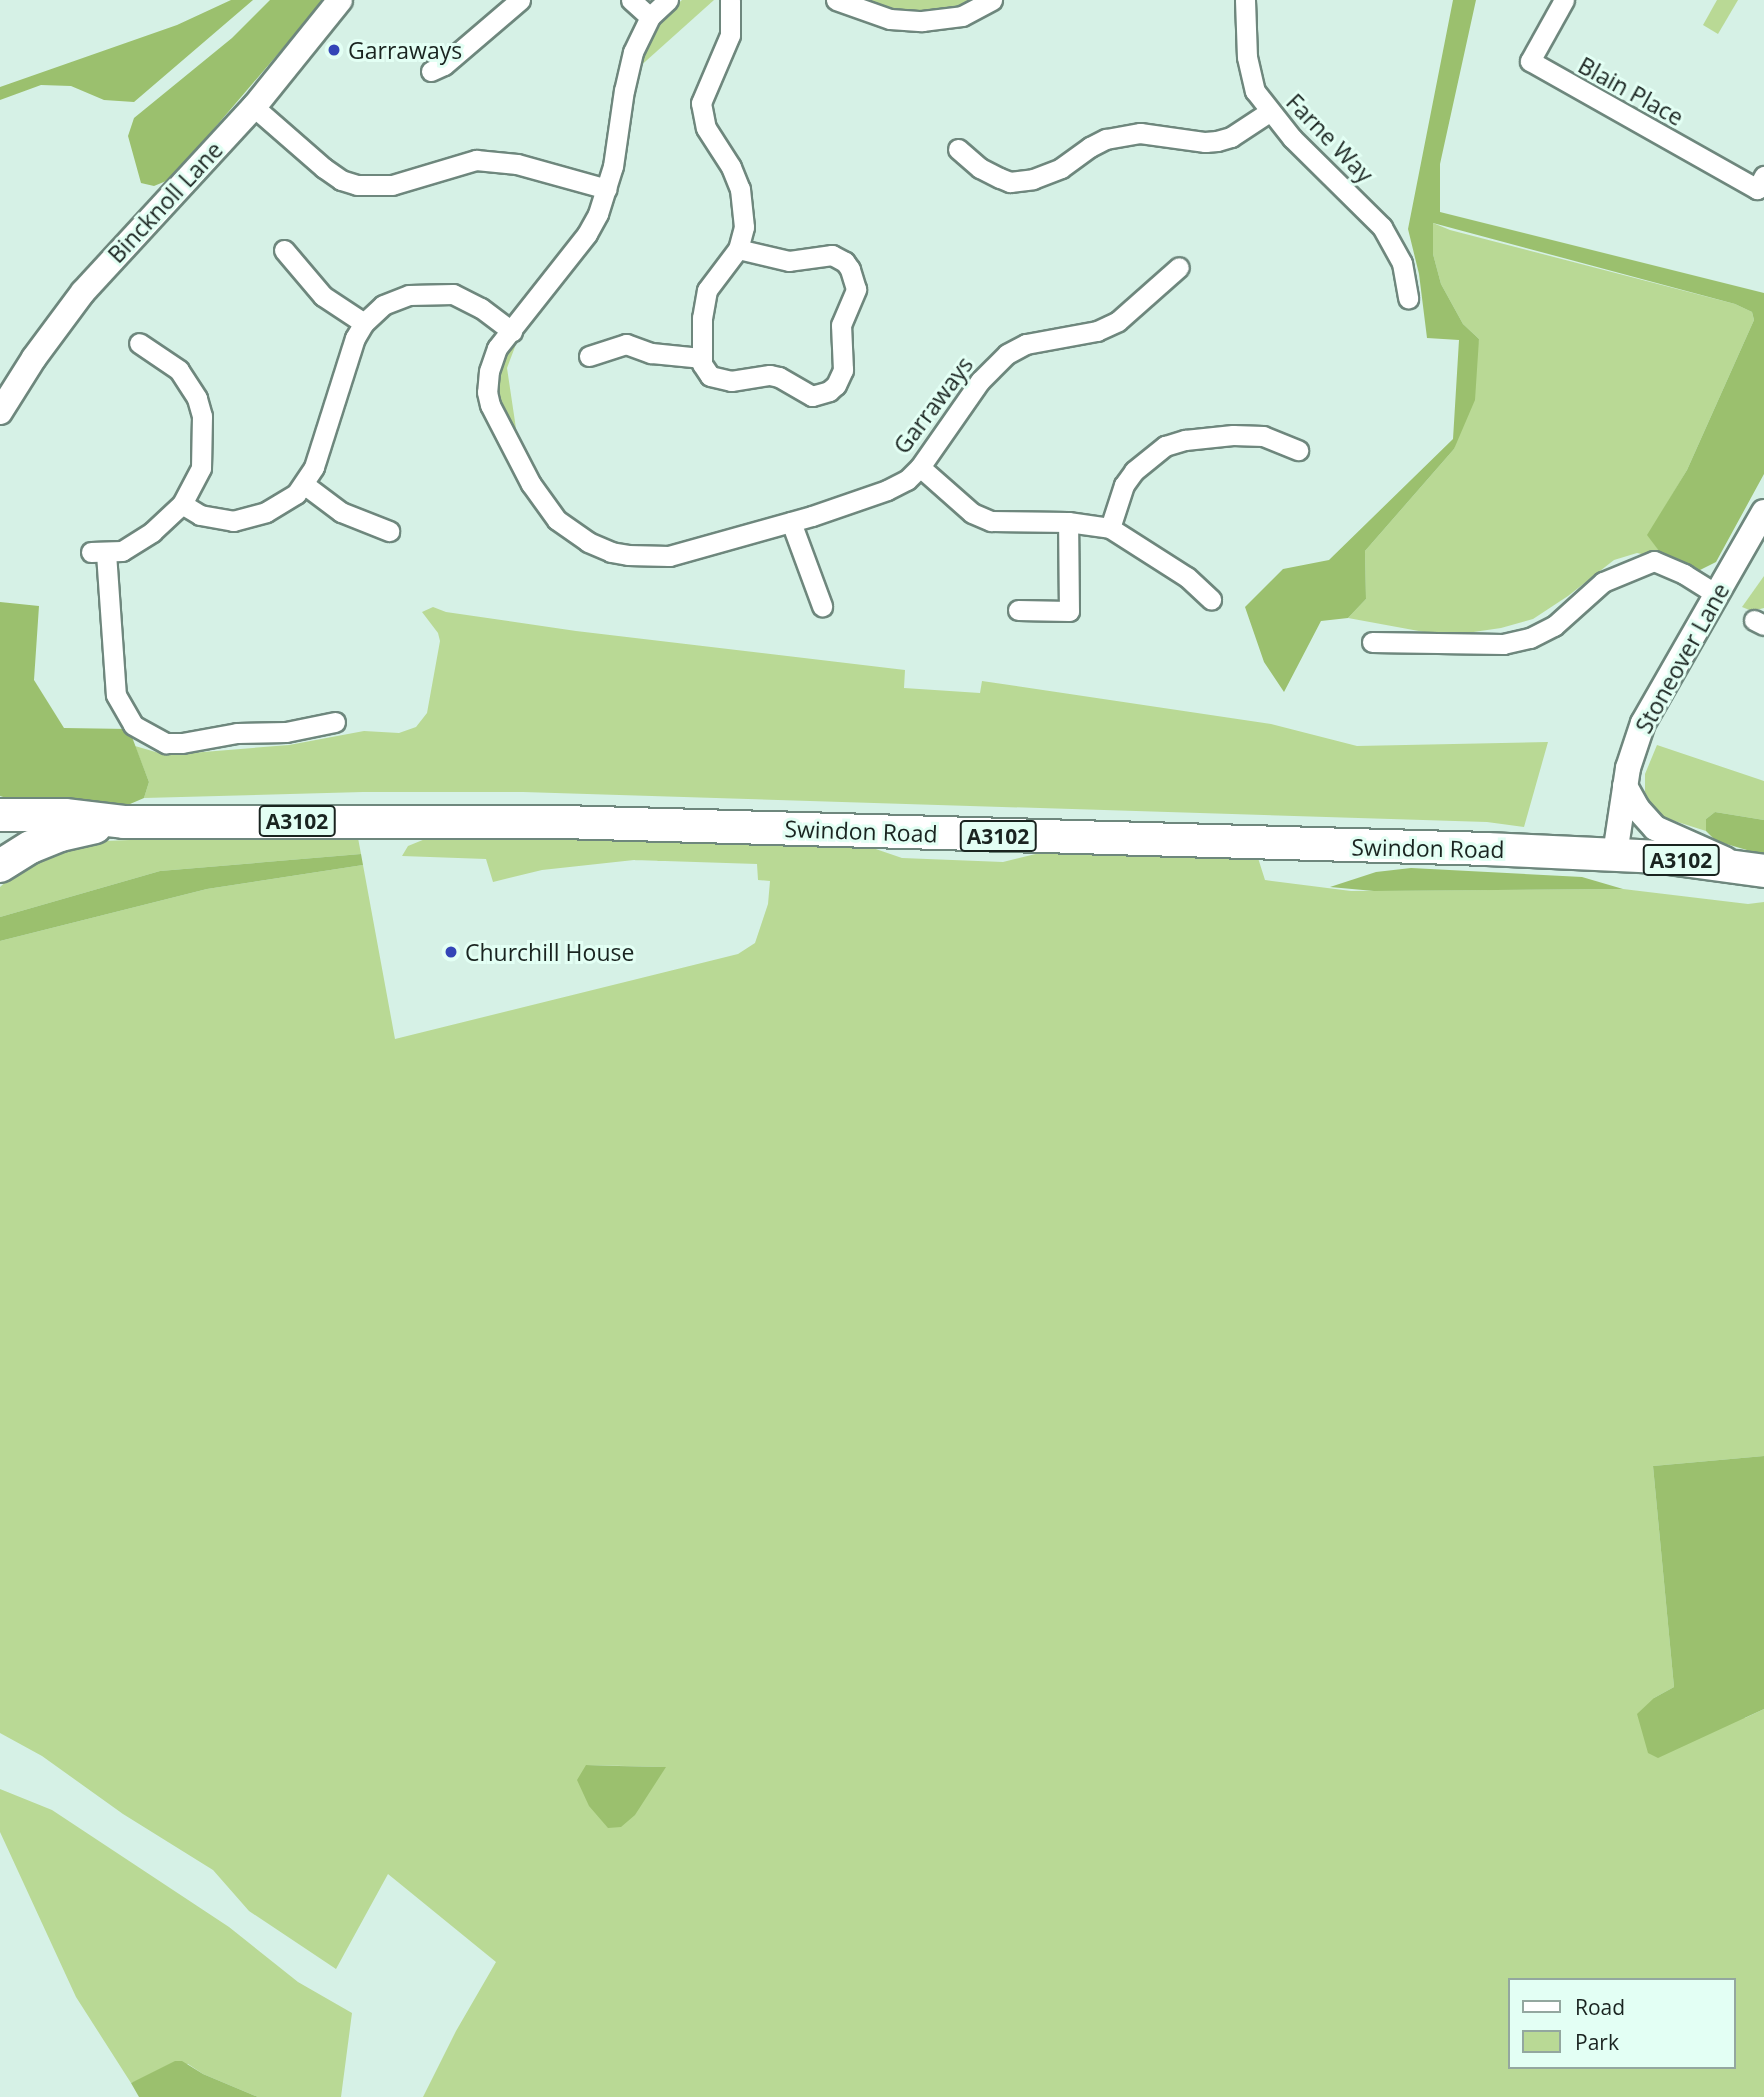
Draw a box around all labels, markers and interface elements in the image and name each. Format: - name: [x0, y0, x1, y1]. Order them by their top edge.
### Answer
- place label: Garraways: [348, 36, 462, 64]
- marker: Garraways: [326, 42, 342, 58]
- street label: Blain Place: [1574, 51, 1688, 131]
- street label: Farne Way: [1281, 88, 1379, 188]
- street label: Bincknoll Lane: [102, 136, 228, 268]
- street label: Garraways: [888, 351, 978, 459]
- street label: Stoneover Lane: [1629, 578, 1735, 738]
- road number: A3102: [258, 804, 336, 838]
- street label: Swindon Road: [784, 815, 938, 847]
- road number: A3102: [960, 818, 1036, 854]
- street label: Swindon Road: [1351, 833, 1505, 863]
- road number: A3102: [1642, 842, 1720, 878]
- place label: Churchill House: [465, 938, 634, 966]
- marker: Churchill House: [443, 944, 459, 960]
- legend: [1508, 1978, 1736, 2069]
- text: Road: [1575, 1993, 1625, 2021]
- text: Park: [1575, 2028, 1619, 2056]

